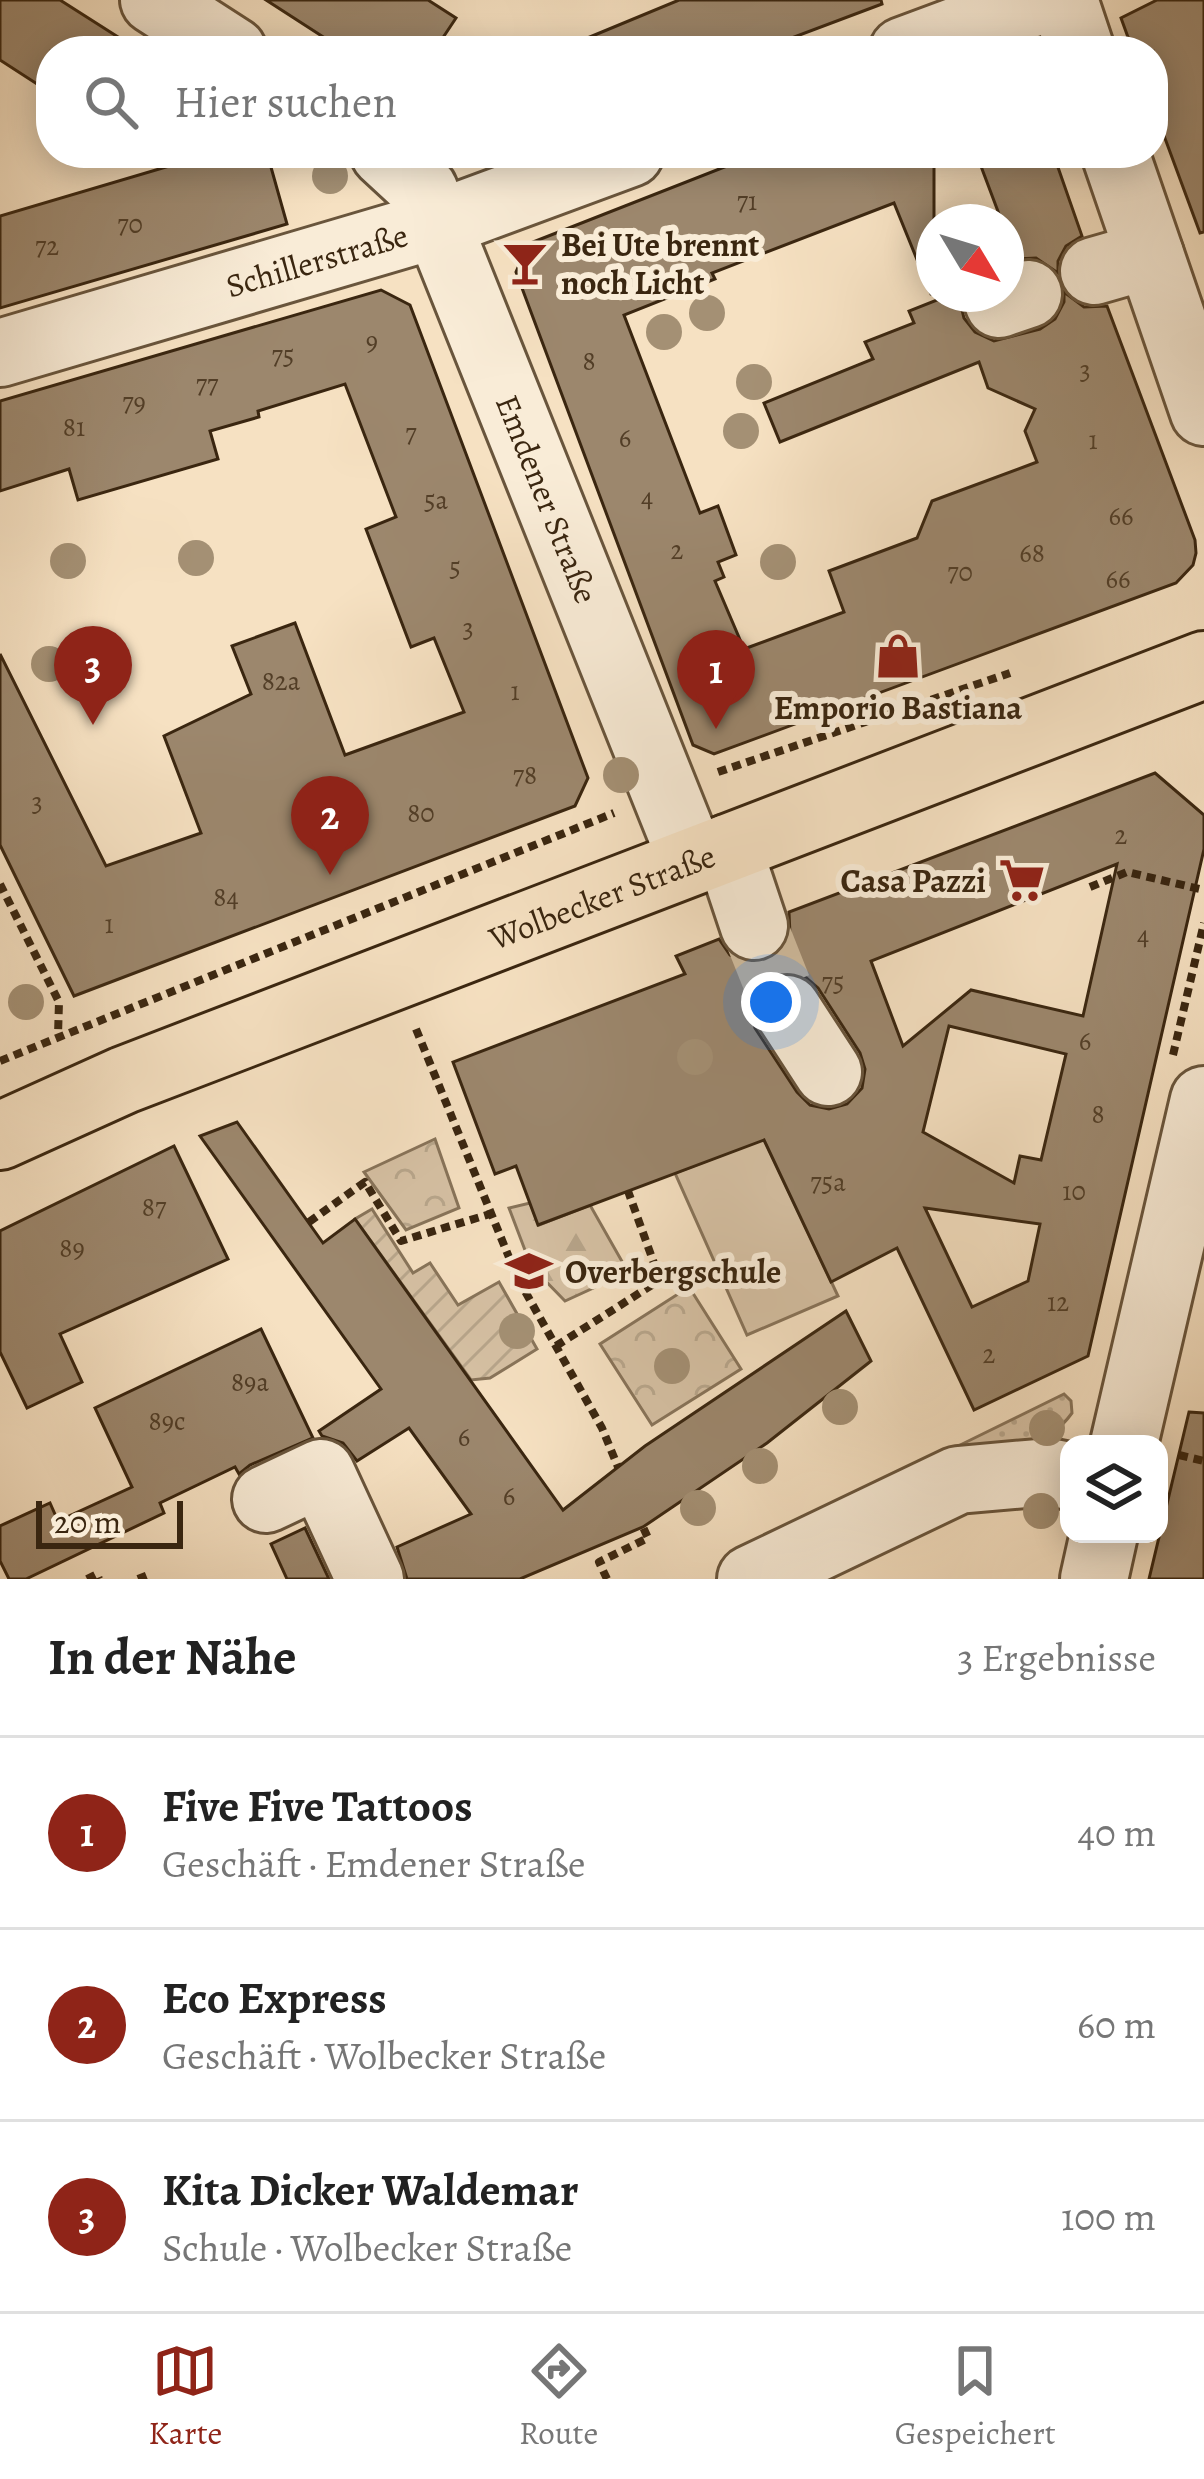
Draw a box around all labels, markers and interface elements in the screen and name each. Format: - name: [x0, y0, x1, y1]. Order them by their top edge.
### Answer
- search box: [36, 36, 1168, 168]
- icon: search: [78, 69, 144, 135]
- text: Hier suchen: [174, 71, 397, 133]
- house number: 71: [737, 183, 757, 219]
- north arrow: [916, 204, 1024, 312]
- house number: 70: [117, 206, 143, 242]
- street label: Schillerstraße: [220, 212, 413, 308]
- place label: Bei Ute brennt noch Licht: [561, 222, 759, 305]
- house number: 72: [35, 228, 59, 264]
- bar icon: Bei Ute brennt noch Licht: [500, 238, 550, 288]
- house number: 9: [366, 323, 378, 359]
- house number: 75: [272, 337, 294, 373]
- house number: 8: [582, 343, 596, 379]
- house number: 3: [1079, 352, 1091, 388]
- house number: 77: [196, 366, 219, 402]
- house number: 79: [122, 384, 146, 420]
- street label: Emdener Straße: [486, 388, 609, 610]
- house number: 81: [63, 409, 85, 445]
- house number: 7: [405, 415, 417, 451]
- house number: 6: [619, 420, 631, 456]
- house number: 1: [1088, 422, 1098, 458]
- house number: 4: [641, 479, 653, 515]
- house number: 5a: [424, 482, 449, 518]
- house number: 66: [1109, 498, 1133, 534]
- house number: 2: [671, 532, 684, 568]
- house number: 68: [1019, 535, 1045, 571]
- house number: 5: [449, 549, 461, 585]
- house number: 70: [947, 554, 973, 590]
- house number: 66: [1106, 561, 1130, 597]
- house number: 3: [462, 610, 474, 646]
- pin: 3: [54, 626, 132, 725]
- pin: 1: [677, 630, 755, 729]
- shop icon: Emporio Bastiana: [873, 631, 923, 681]
- house number: 82a: [262, 663, 301, 699]
- house number: 1: [510, 673, 520, 709]
- place label: Emporio Bastiana: [774, 685, 1022, 730]
- house number: 78: [513, 757, 537, 793]
- pin: 2: [291, 776, 369, 875]
- house number: 3: [31, 784, 43, 820]
- house number: 80: [407, 795, 435, 831]
- house number: 2: [1115, 817, 1128, 853]
- street label: Wolbecker Straße: [482, 833, 721, 961]
- supermarket icon: Casa Pazzi: [997, 855, 1047, 905]
- place label: Casa Pazzi: [840, 858, 986, 903]
- house number: 84: [213, 879, 239, 915]
- house number: 1: [104, 906, 114, 942]
- house number: 4: [1137, 917, 1149, 953]
- house number: 75: [822, 964, 844, 1000]
- your location: [741, 972, 801, 1032]
- house number: 6: [1079, 1023, 1091, 1059]
- house number: 8: [1091, 1096, 1105, 1132]
- house number: 75a: [810, 1164, 846, 1200]
- house number: 10: [1062, 1173, 1086, 1209]
- house number: 87: [142, 1189, 167, 1225]
- house number: 89: [59, 1230, 85, 1266]
- school or university icon: Overbergschule: [504, 1246, 554, 1296]
- place label: Overbergschule: [565, 1249, 781, 1294]
- house number: 12: [1047, 1284, 1069, 1320]
- house number: 2: [983, 1336, 996, 1372]
- house number: 89a: [231, 1364, 269, 1400]
- house number: 89c: [149, 1403, 185, 1439]
- house number: 6: [458, 1419, 470, 1455]
- map controls: [1060, 1435, 1168, 1543]
- button: layers: [1060, 1435, 1168, 1543]
- house number: 6: [503, 1478, 515, 1514]
- scale bar: [36, 1495, 183, 1548]
- text: 20 m: [54, 1499, 121, 1544]
- text: In der Nähe: [48, 1622, 297, 1692]
- text: 3 Ergebnisse: [957, 1631, 1156, 1684]
- text: Five Five Tattoos: [162, 1775, 473, 1837]
- text: 1: [80, 1806, 94, 1859]
- text: 40 m: [1077, 1806, 1156, 1859]
- text: Geschäft · Emdener Straße: [162, 1837, 585, 1890]
- text: Eco Express: [162, 1967, 387, 2029]
- text: 2: [78, 1998, 96, 2051]
- text: 60 m: [1077, 1998, 1156, 2051]
- text: Geschäft · Wolbecker Straße: [162, 2029, 606, 2082]
- text: Kita Dicker Waldemar: [162, 2159, 579, 2221]
- text: 3: [79, 2190, 95, 2243]
- text: 100 m: [1061, 2190, 1156, 2243]
- text: Schule · Wolbecker Straße: [162, 2221, 572, 2274]
- tab: Karte: [148, 2338, 222, 2455]
- tab: Route: [519, 2338, 598, 2455]
- tab: Gespeichert: [895, 2338, 1056, 2455]

